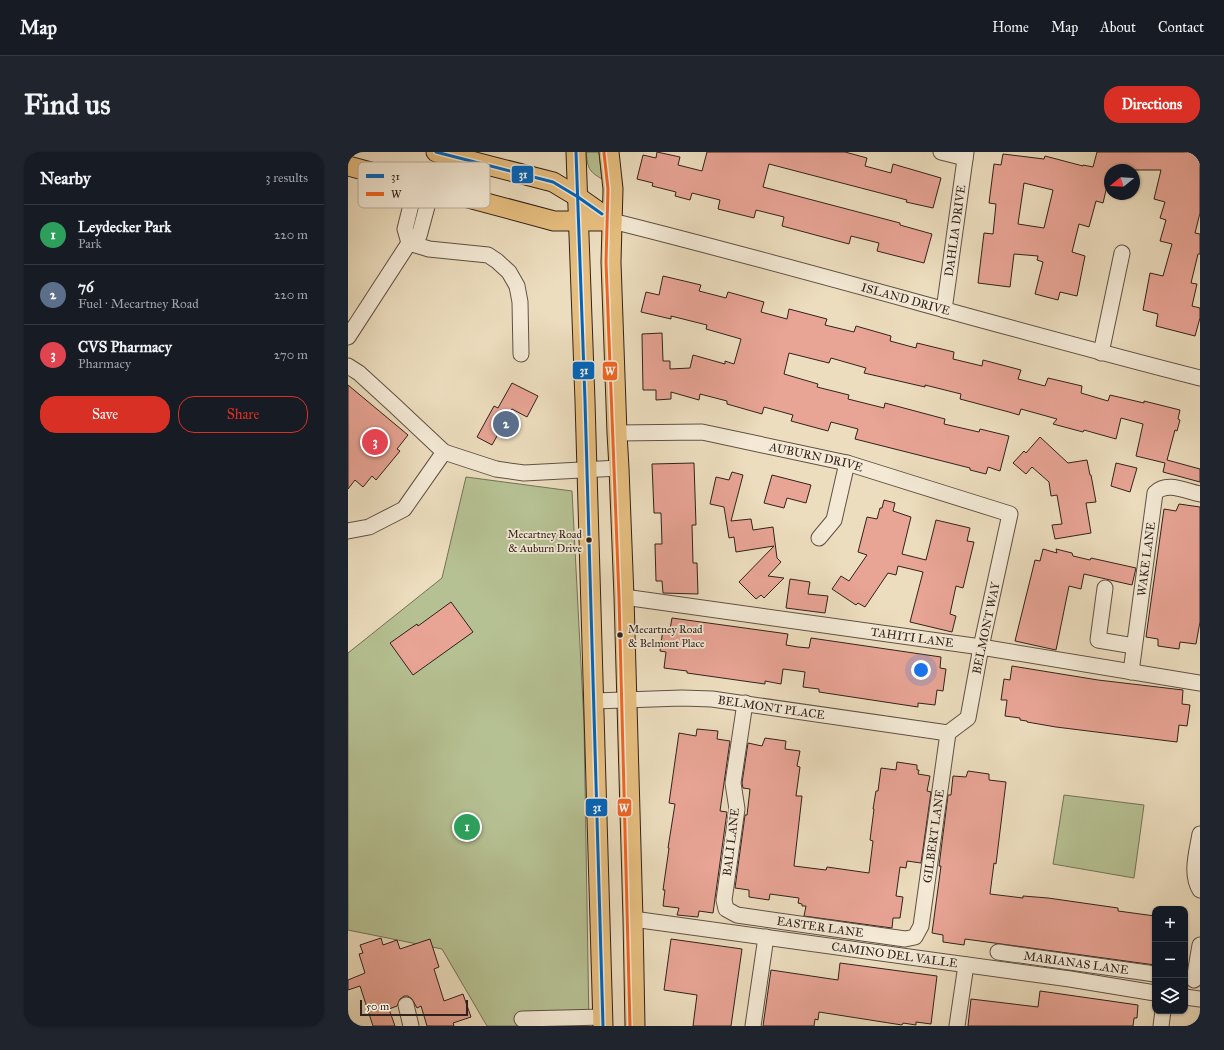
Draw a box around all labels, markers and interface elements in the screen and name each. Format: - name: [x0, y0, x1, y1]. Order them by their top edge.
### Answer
- text: Map: [20, 16, 57, 39]
- text: Home: [992, 19, 1029, 36]
- text: Map: [1051, 19, 1078, 36]
- text: About: [1100, 19, 1136, 36]
- text: Contact: [1158, 19, 1204, 36]
- button: Directions: [1104, 86, 1200, 123]
- text: Find us: [24, 87, 110, 122]
- legend: [358, 162, 490, 208]
- north arrow: [1104, 164, 1140, 200]
- line badge: 31: [511, 165, 534, 184]
- text: Nearby: [40, 168, 91, 189]
- text: 31: [519, 168, 528, 182]
- text: 3 results: [265, 170, 308, 186]
- text: 31: [391, 170, 400, 183]
- street label: DAHLIA DRIVE: [942, 184, 968, 277]
- text: W: [391, 188, 402, 201]
- text: Leydecker Park: [78, 218, 171, 236]
- text: 1: [50, 227, 56, 243]
- text: 220 m: [274, 227, 308, 243]
- text: Park: [78, 236, 102, 252]
- text: 76: [78, 278, 94, 296]
- street label: ISLAND DRIVE: [860, 280, 952, 318]
- text: 2: [50, 287, 56, 303]
- text: 220 m: [274, 287, 308, 303]
- text: Fuel · Mecartney Road: [78, 296, 199, 312]
- text: CVS Pharmacy: [78, 338, 172, 356]
- text: 3: [50, 347, 56, 363]
- text: 270 m: [274, 347, 308, 363]
- text: Pharmacy: [78, 356, 131, 372]
- line badge: 31: [572, 361, 595, 380]
- line badge: W: [602, 361, 618, 381]
- text: 31: [580, 364, 589, 378]
- text: W: [605, 365, 616, 378]
- button: Save: [40, 396, 170, 433]
- button: Share: [178, 396, 308, 433]
- pin: 2: [493, 409, 519, 439]
- pin: 3: [362, 427, 388, 457]
- street label: AUBURN DRIVE: [767, 439, 865, 475]
- street label: WAKE LANE: [1134, 521, 1158, 597]
- place label: Mecartney Road & Auburn Drive: [507, 528, 582, 555]
- marker: Mecartney Road & Auburn Drive: [584, 535, 594, 545]
- street label: BELMONT WAY: [969, 580, 1003, 675]
- place label: Mecartney Road & Belmont Place: [628, 623, 705, 650]
- street label: TAHITI LANE: [870, 625, 955, 650]
- marker: Mecartney Road & Belmont Place: [615, 630, 625, 640]
- your location: [911, 660, 931, 680]
- street label: BELMONT PLACE: [717, 693, 826, 722]
- street label: GILBERT LANE: [920, 788, 947, 884]
- line badge: 31: [585, 798, 608, 817]
- line badge: W: [617, 798, 632, 817]
- text: 31: [593, 801, 602, 815]
- text: W: [619, 802, 630, 815]
- street label: BALI LANE: [720, 807, 742, 877]
- pin: 1: [454, 812, 480, 842]
- map controls: [1152, 906, 1188, 1014]
- button: +: [1152, 906, 1188, 942]
- street label: EASTER LANE: [776, 914, 865, 940]
- street label: CAMINO DEL VALLE: [831, 939, 959, 971]
- button: −: [1152, 942, 1188, 978]
- street label: MARIANAS LANE: [1023, 949, 1130, 977]
- button: layers: [1152, 978, 1188, 1014]
- scale bar: [360, 998, 468, 1017]
- text: 50 m: [366, 1000, 389, 1013]

